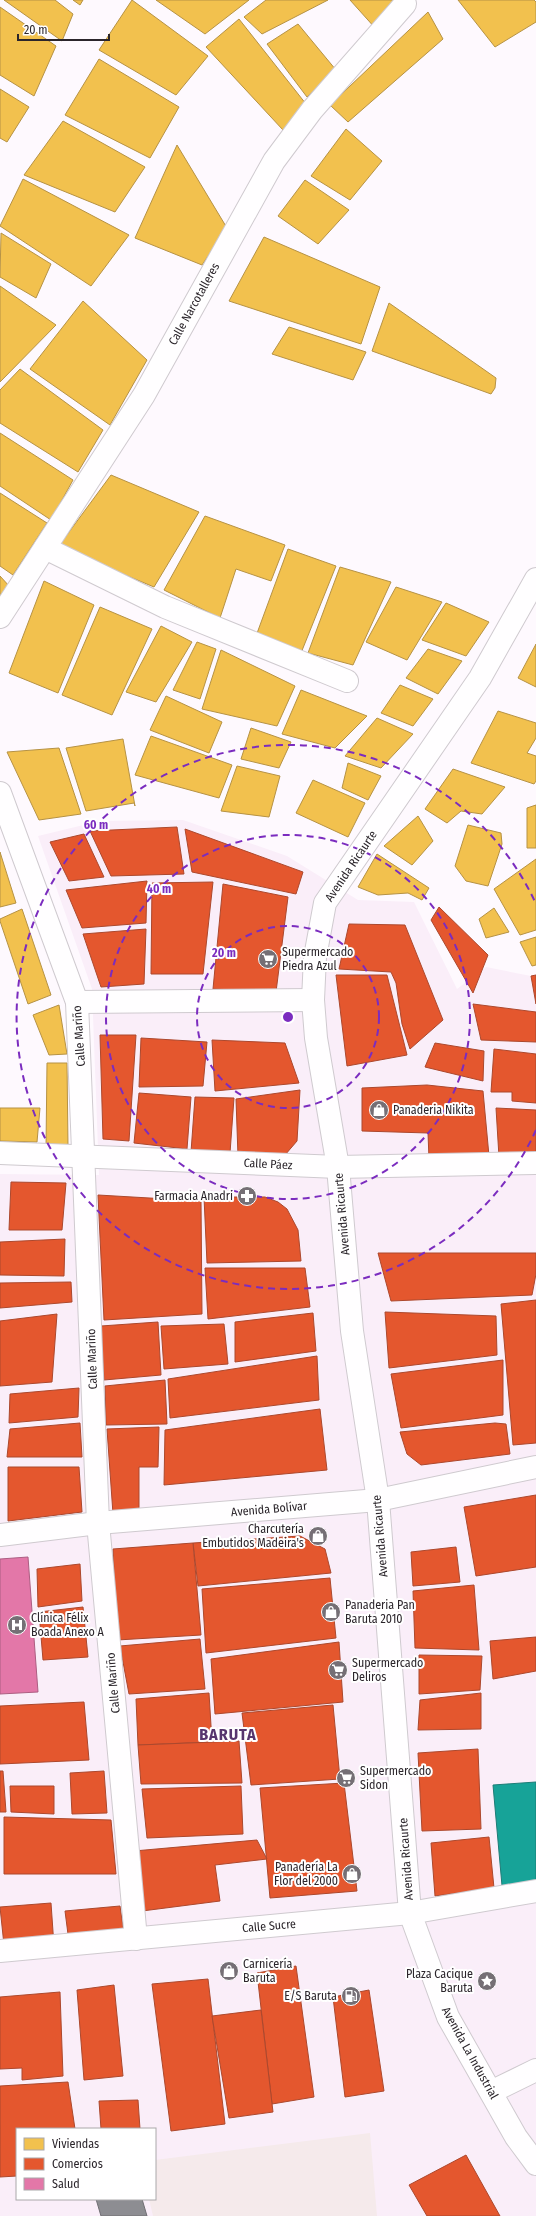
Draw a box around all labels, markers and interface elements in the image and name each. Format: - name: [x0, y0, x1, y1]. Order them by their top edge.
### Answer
- scale bar: [18, 16, 109, 42]
- text: 20 m: [24, 23, 48, 37]
- street label: Calle Narcotalleres: [166, 260, 222, 348]
- text: 60 m: [84, 818, 108, 832]
- street label: Avenida Ricaurte: [322, 828, 380, 904]
- text: 40 m: [147, 882, 171, 896]
- place label: Supermercado Piedra Azul: [282, 945, 353, 973]
- text: 20 m: [211, 946, 236, 960]
- supermarket icon: Supermercado Piedra Azul: [257, 948, 279, 970]
- street label: Calle Mariño: [70, 1005, 88, 1067]
- centre of rings: [281, 1010, 295, 1024]
- shop icon: Panaderia Nikita: [368, 1099, 390, 1121]
- place label: Panaderia Nikita: [393, 1103, 474, 1117]
- street label: Calle Páez: [243, 1156, 293, 1172]
- street label: Avenida Ricaurte: [331, 1172, 353, 1256]
- pharmacy icon: Farmacia Anadri: [236, 1185, 258, 1207]
- place label: Farmacia Anadri: [154, 1189, 233, 1203]
- street label: Calle Mariño: [84, 1328, 100, 1390]
- street label: Avenida Ricaurte: [369, 1494, 391, 1578]
- street label: Avenida Bolívar: [230, 1499, 308, 1519]
- place label: Charcutería Embutidos Madeira's: [202, 1522, 304, 1550]
- shop icon: Charcutería Embutidos Madeira's: [307, 1525, 329, 1547]
- place label: Panaderia Pan Baruta 2010: [345, 1598, 415, 1626]
- shop icon: Panaderia Pan Baruta 2010: [320, 1601, 342, 1623]
- place label: Clínica Félix Boada Anexo A: [31, 1611, 105, 1639]
- hospital icon: Clínica Félix Boada Anexo A: [6, 1614, 28, 1636]
- street label: Calle Mariño: [103, 1652, 123, 1714]
- place label: Supermercado Deliros: [352, 1656, 423, 1684]
- supermarket icon: Supermercado Deliros: [327, 1659, 349, 1681]
- district label: BARUTA: [199, 1725, 257, 1744]
- place label: Supermercado Sidon: [360, 1764, 431, 1792]
- supermarket icon: Supermercado Sidon: [335, 1767, 357, 1789]
- street label: Avenida Ricaurte: [396, 1817, 416, 1901]
- place label: Panadería La Flor del 2000: [274, 1860, 338, 1888]
- shop icon: Panadería La Flor del 2000: [341, 1863, 363, 1885]
- street label: Calle Sucre: [242, 1917, 297, 1935]
- place label: Carnicería Baruta: [243, 1957, 292, 1985]
- shop icon: Carnicería Baruta: [218, 1960, 240, 1982]
- place label: Plaza Cacique Baruta: [406, 1967, 473, 1995]
- place icon: Plaza Cacique Baruta: [476, 1970, 498, 1992]
- fuel station icon: E/S Baruta: [340, 1985, 362, 2007]
- place label: E/S Baruta: [284, 1989, 337, 2003]
- street label: Avenida La Industrial: [439, 2004, 501, 2102]
- legend: [16, 2128, 156, 2200]
- text: Viviendas: [52, 2137, 99, 2151]
- text: Comercios: [52, 2157, 103, 2171]
- text: Salud: [52, 2177, 80, 2191]

